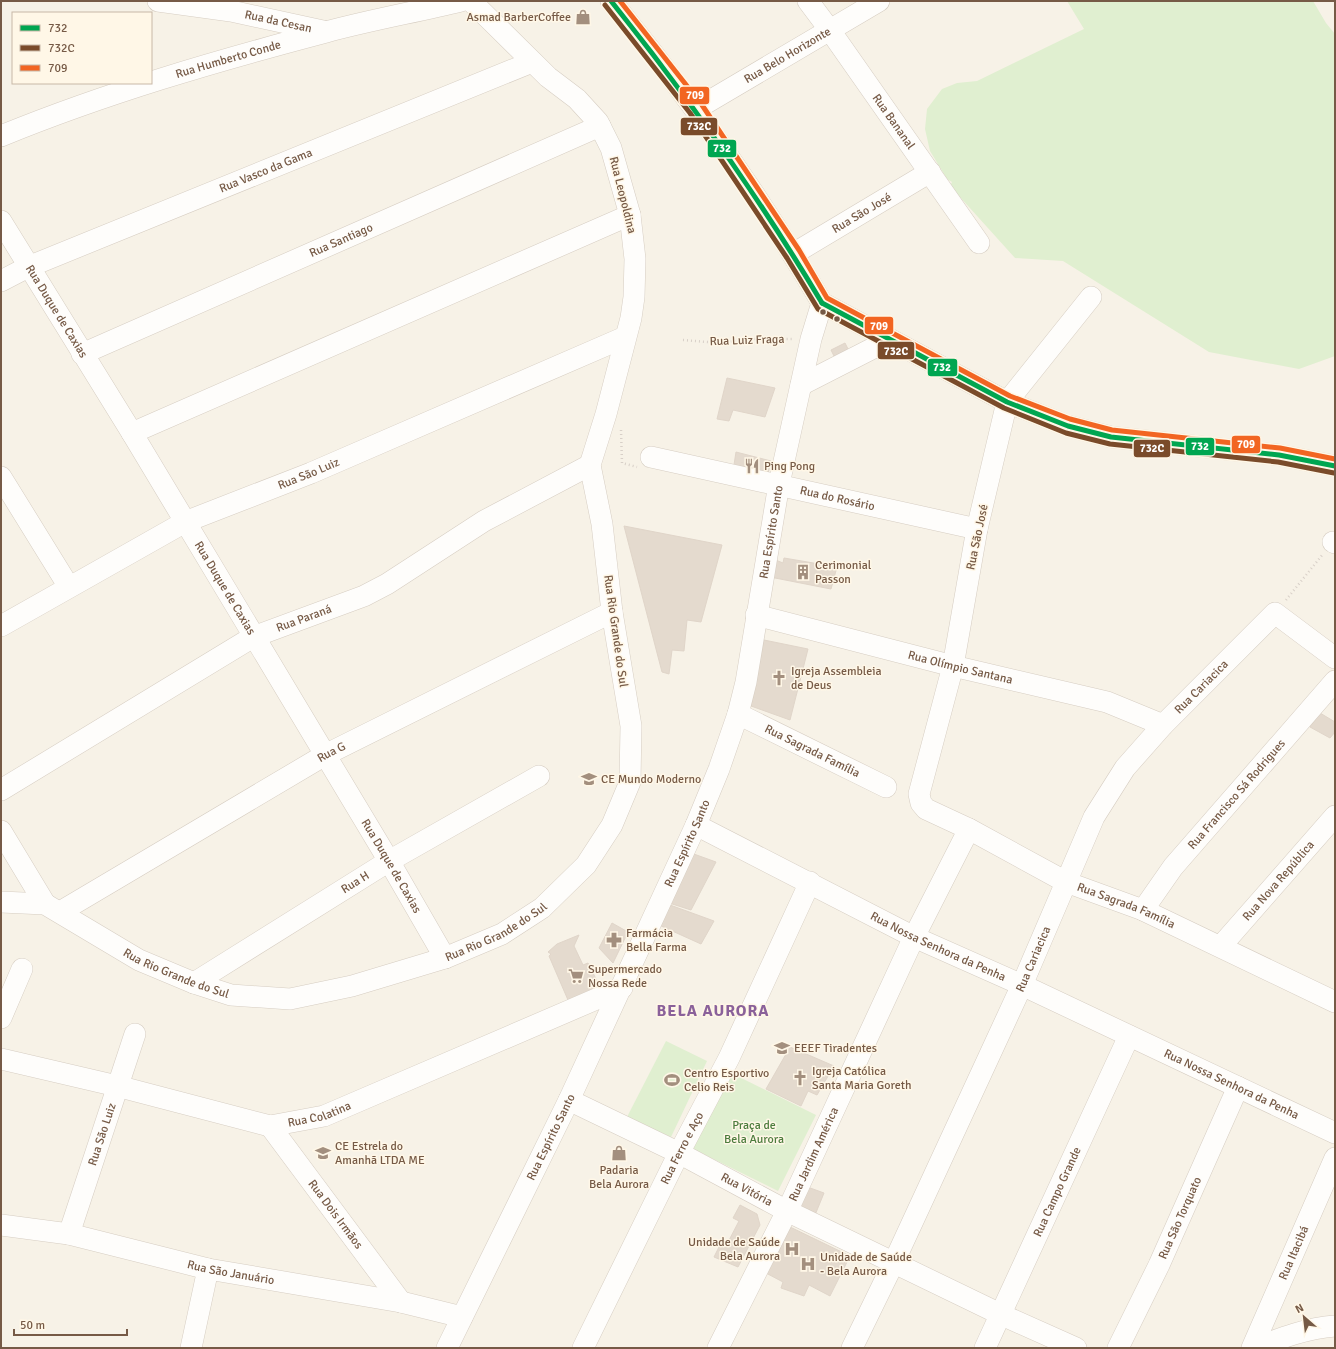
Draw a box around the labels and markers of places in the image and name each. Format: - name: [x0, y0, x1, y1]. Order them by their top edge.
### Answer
- shop icon: Asmad BarberCoffee: [574, 8, 592, 26]
- place label: Asmad BarberCoffee: [466, 10, 571, 25]
- unlabelled marker: [818, 307, 828, 317]
- unlabelled marker: [832, 314, 842, 324]
- restaurant icon: Ping Pong: [743, 457, 761, 475]
- place label: Ping Pong: [764, 459, 815, 474]
- place label: Cerimonial Passon: [815, 558, 872, 587]
- building icon: Cerimonial Passon: [794, 563, 812, 581]
- place label: Igreja Assembleia de Deus: [791, 664, 882, 693]
- church icon: Igreja Assembleia de Deus: [770, 669, 788, 687]
- school or university icon: CE Mundo Moderno: [580, 770, 598, 788]
- place label: CE Mundo Moderno: [601, 772, 701, 787]
- place label: Farmácia Bella Farma: [626, 926, 687, 955]
- pharmacy icon: Farmácia Bella Farma: [605, 931, 623, 949]
- place label: Supermercado Nossa Rede: [588, 962, 662, 991]
- supermarket icon: Supermercado Nossa Rede: [567, 967, 585, 985]
- school or university icon: EEEF Tiradentes: [773, 1039, 791, 1057]
- place label: EEEF Tiradentes: [794, 1041, 877, 1056]
- place label: Igreja Católica Santa Maria Goreth: [812, 1064, 911, 1093]
- place label: Centro Esportivo Celio Reis: [684, 1066, 769, 1095]
- church icon: Igreja Católica Santa Maria Goreth: [791, 1069, 809, 1087]
- sports icon: Centro Esportivo Celio Reis: [663, 1071, 681, 1089]
- place label: CE Estrela do Amanhã LTDA ME: [335, 1139, 425, 1168]
- school or university icon: CE Estrela do Amanhã LTDA ME: [314, 1144, 332, 1162]
- shop icon: Padaria Bela Aurora: [610, 1144, 628, 1162]
- place label: Padaria Bela Aurora: [589, 1163, 649, 1192]
- place label: Unidade de Saúde Bela Aurora: [688, 1235, 780, 1264]
- hospital icon: Unidade de Saúde Bela Aurora: [783, 1240, 801, 1258]
- place label: Unidade de Saúde - Bela Aurora: [820, 1250, 912, 1279]
- hospital icon: Unidade de Saúde - Bela Aurora: [799, 1255, 817, 1273]

